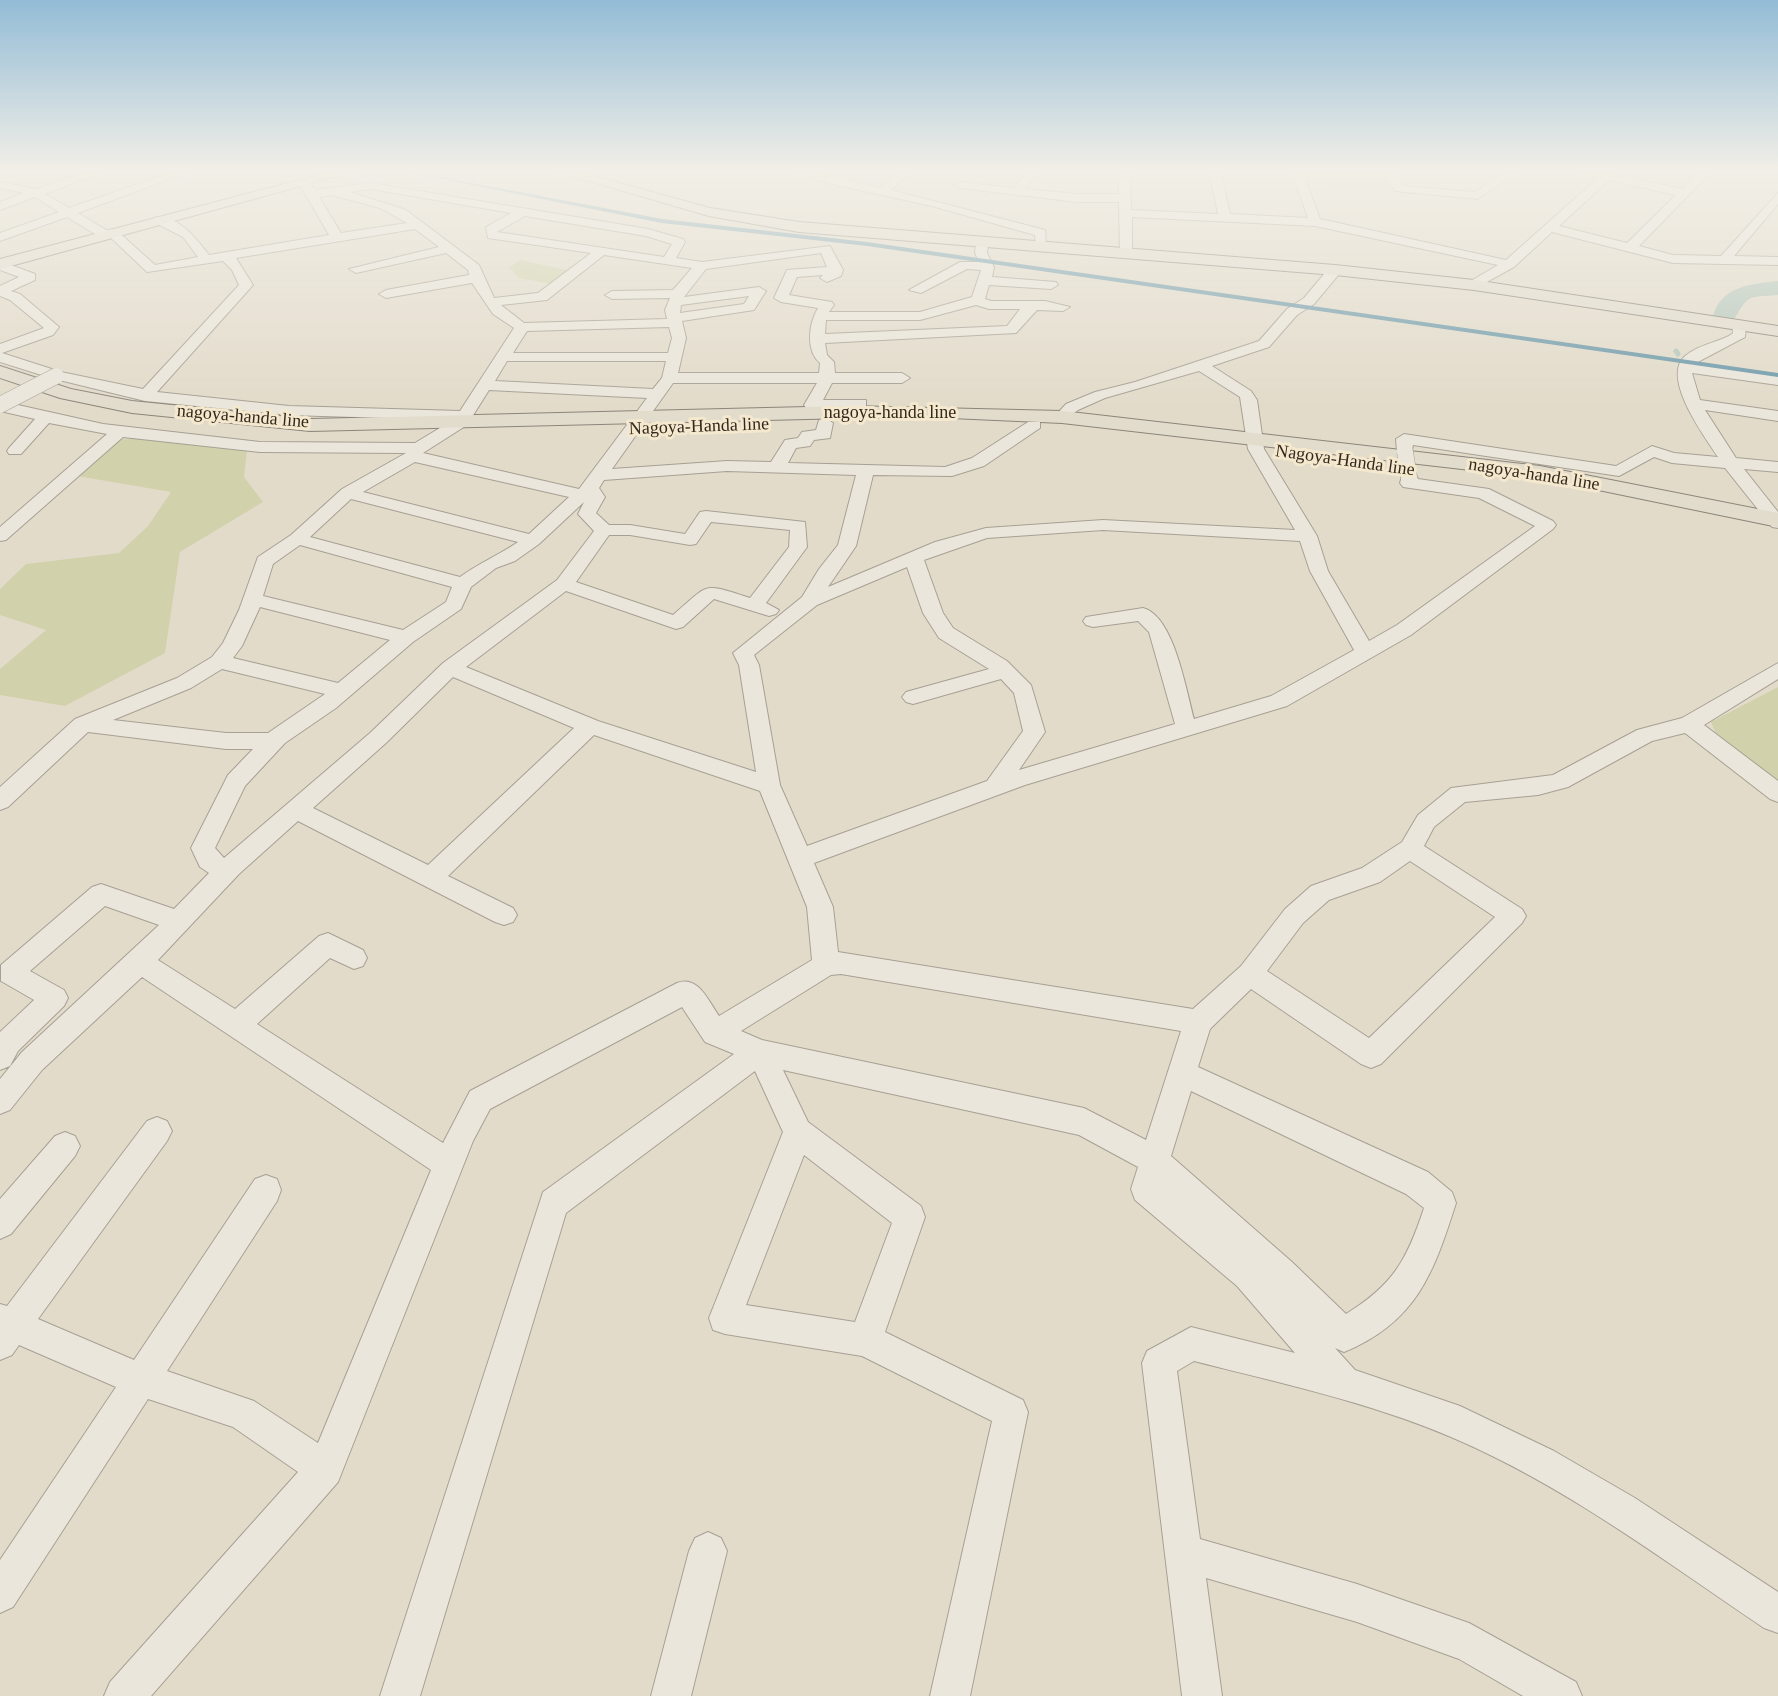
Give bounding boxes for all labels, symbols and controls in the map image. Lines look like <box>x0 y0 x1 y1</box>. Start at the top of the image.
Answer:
street label: nagoya-handa line <box>165 399 321 435</box>
street label: nagoya-handa line <box>812 402 968 424</box>
street label: Nagoya-Handa line <box>619 413 779 441</box>
street label: Nagoya-Handa line <box>1264 439 1426 483</box>
street label: nagoya-handa line <box>1456 452 1612 498</box>

